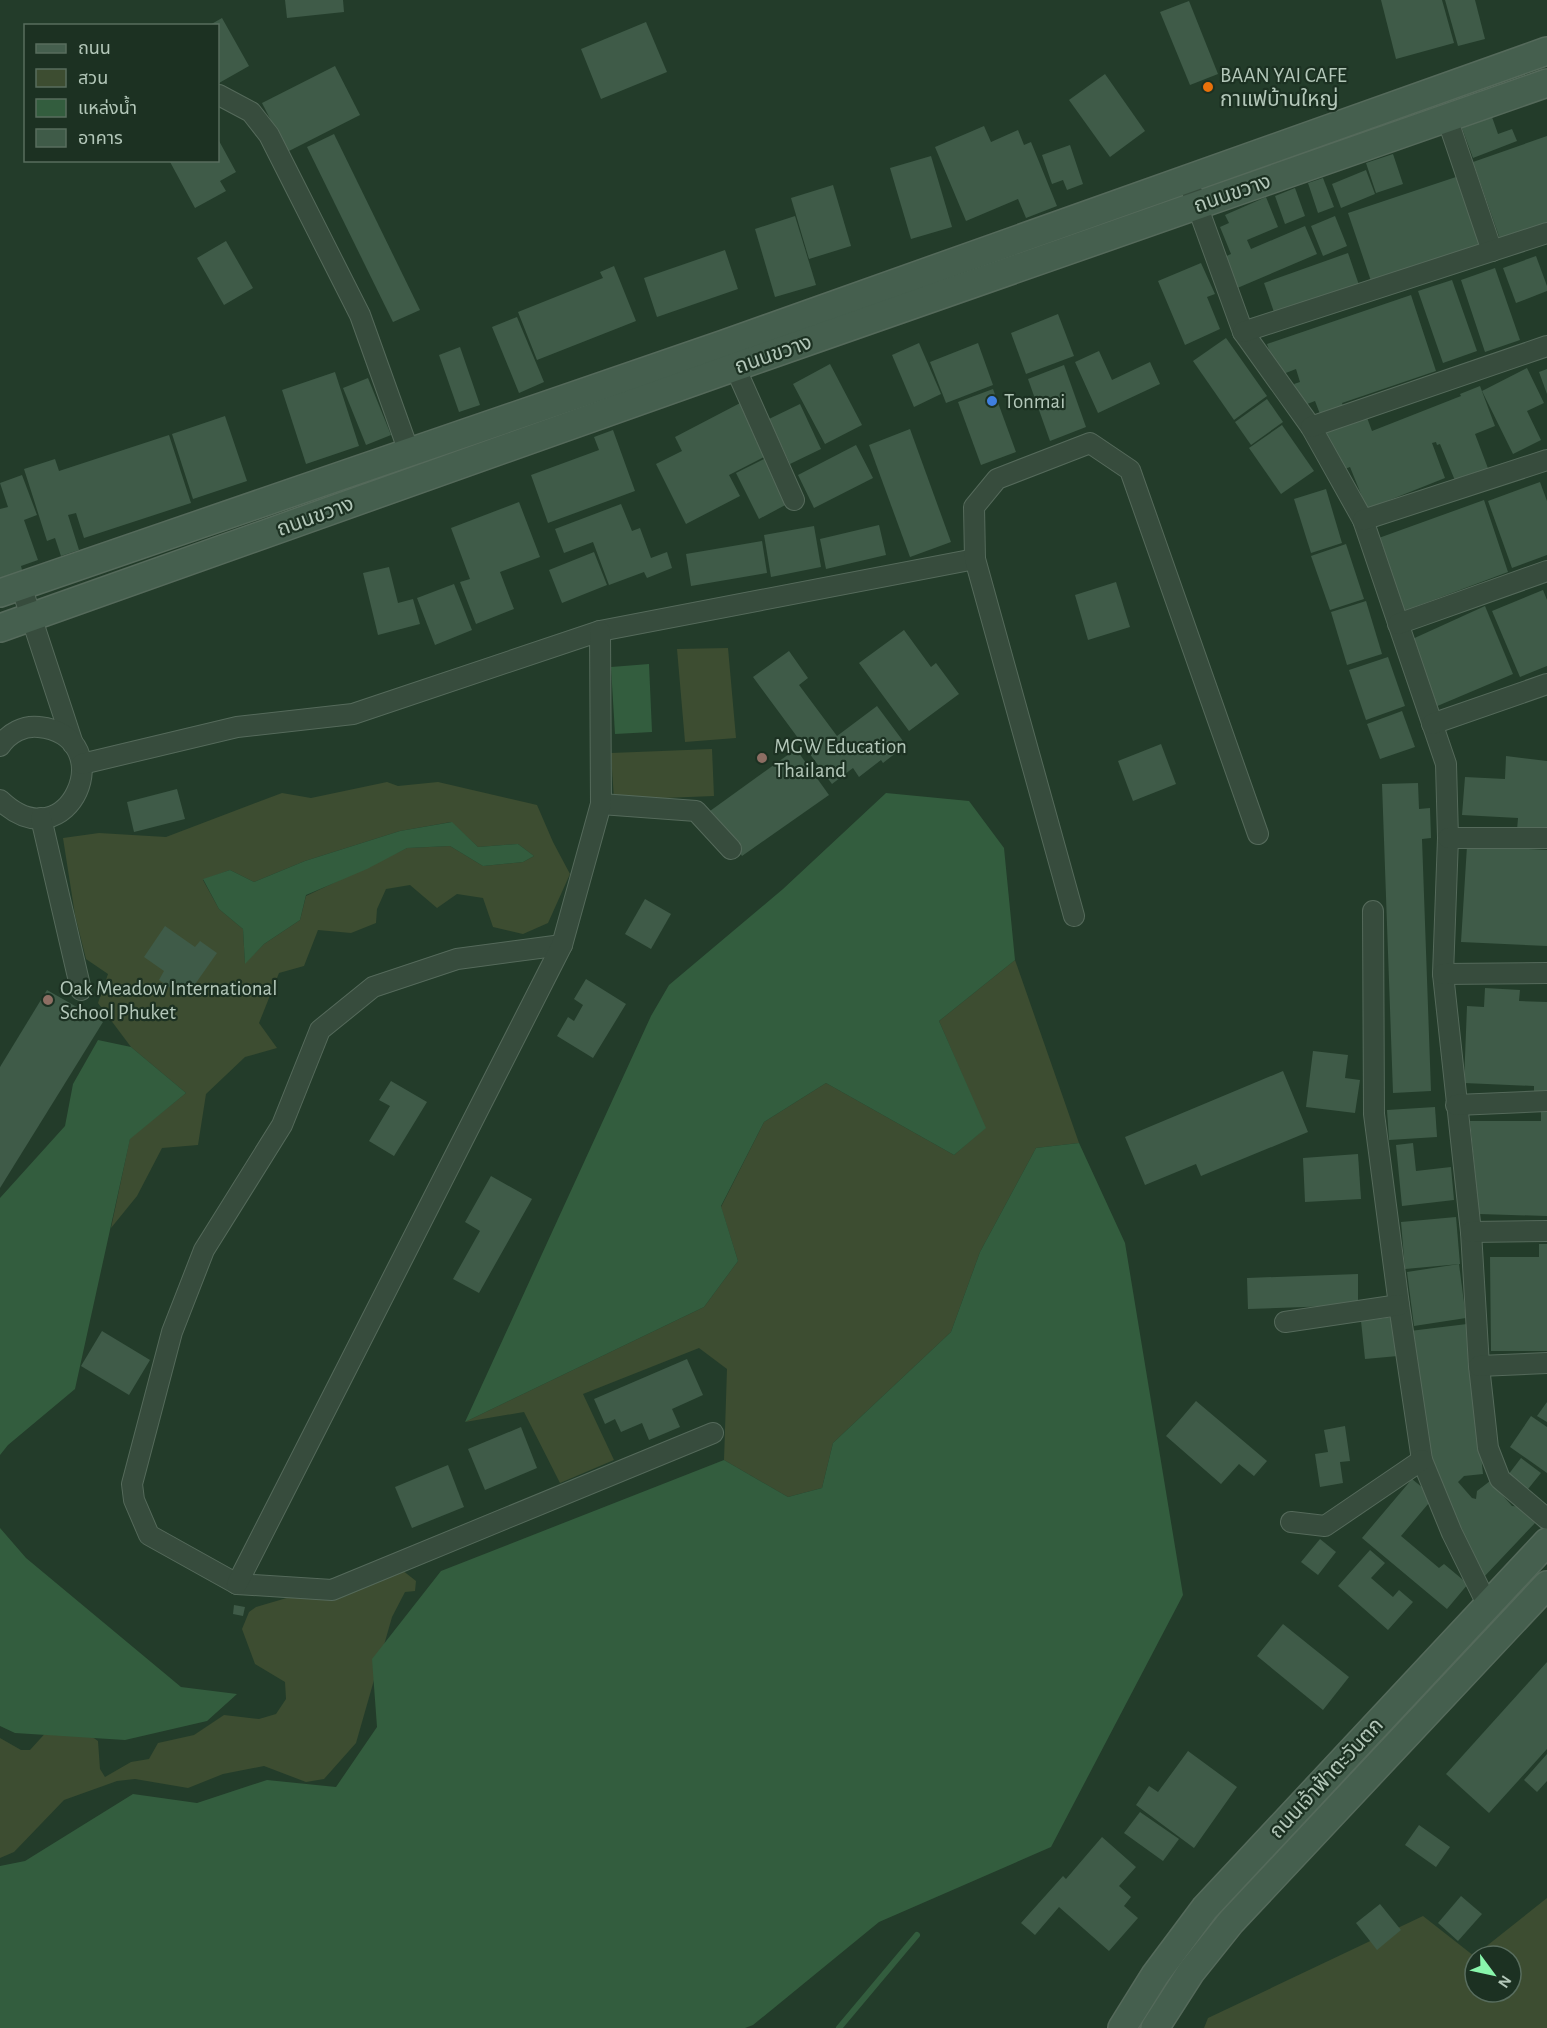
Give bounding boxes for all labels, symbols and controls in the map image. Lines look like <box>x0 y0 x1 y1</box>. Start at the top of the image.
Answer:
legend <box>24 24 219 162</box>
text: ถนน <box>78 40 111 58</box>
place label: BAAN YAI CAFE กาแฟบ้านใหญ่ <box>1220 65 1347 110</box>
text: สวน <box>78 70 108 88</box>
marker: BAAN YAI CAFE กาแฟบ้านใหญ่ <box>1201 80 1215 94</box>
text: แหล่งน้ำ <box>78 95 137 118</box>
text: อาคาร <box>78 130 123 148</box>
street label: ถนนขวาง <box>1191 171 1273 216</box>
street label: ถนนขวาง <box>732 332 814 377</box>
place label: Tonmai <box>1004 391 1065 412</box>
marker: Tonmai <box>985 394 999 408</box>
street label: ถนนขวาง <box>274 493 356 540</box>
place label: MGW Education Thailand <box>774 736 907 781</box>
marker: MGW Education Thailand <box>755 751 769 765</box>
place label: Oak Meadow International School Phuket <box>60 978 277 1023</box>
marker: Oak Meadow International School Phuket <box>41 993 55 1007</box>
street label: ถนนเจ้าฟ้าตะวันตก <box>1264 1713 1387 1843</box>
north arrow <box>1463 1944 1523 2004</box>
text: N <box>1495 1973 1514 1991</box>

